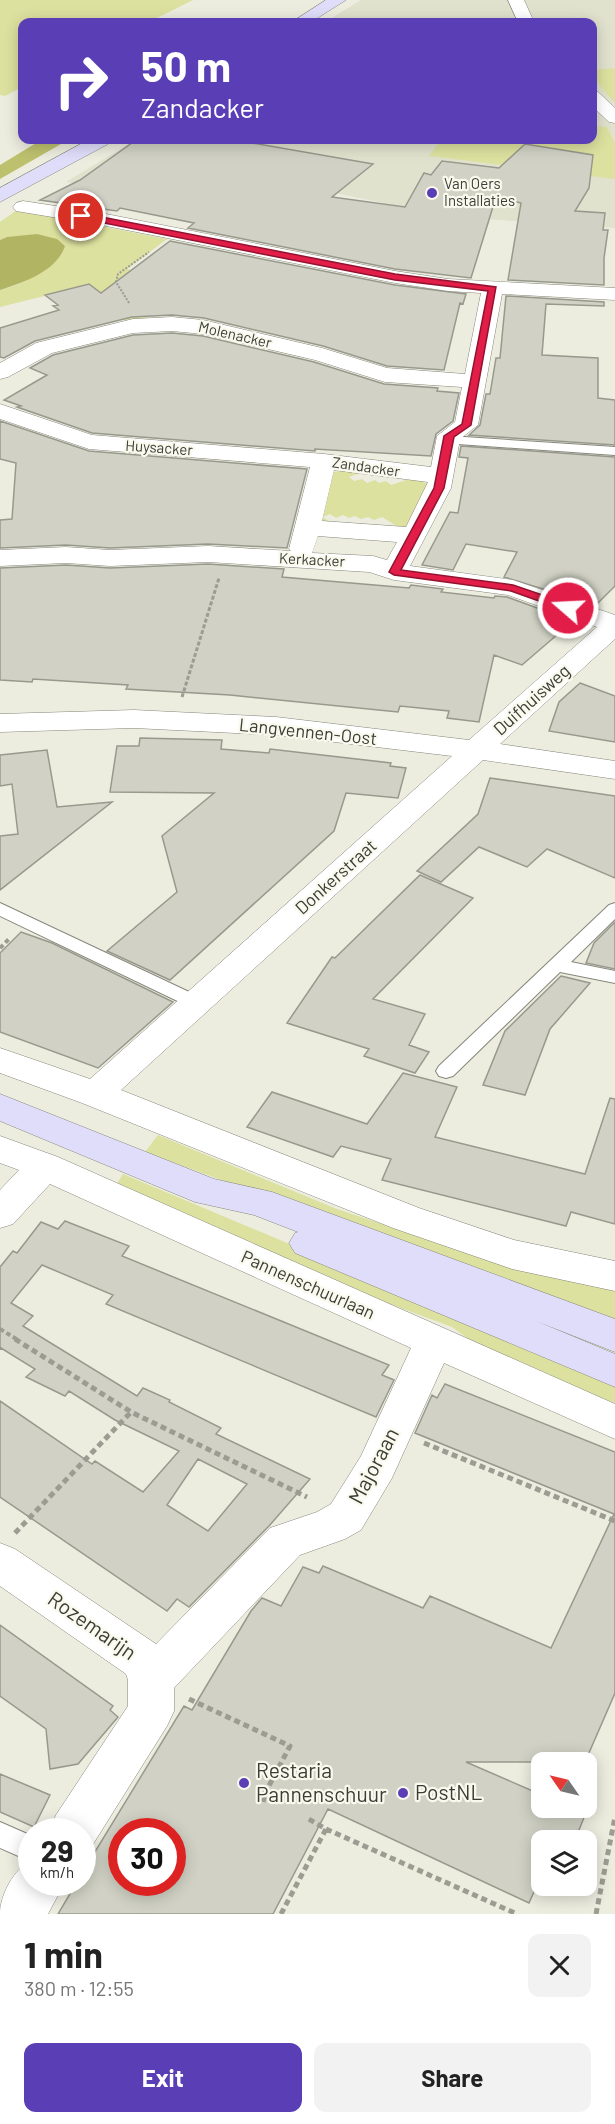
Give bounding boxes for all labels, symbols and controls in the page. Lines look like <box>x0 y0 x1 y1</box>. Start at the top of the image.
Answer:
text: 50 m <box>141 40 231 90</box>
icon: right <box>42 42 120 120</box>
text: Zandacker <box>141 91 264 123</box>
place label: Van Oers Installaties <box>444 174 515 209</box>
marker: Van Oers Installaties <box>425 186 439 200</box>
pin <box>55 190 106 241</box>
icon: arrive <box>64 199 97 232</box>
street label: Molenacker <box>197 317 274 351</box>
street label: Huysacker <box>125 436 194 458</box>
street label: Zandacker <box>331 452 402 480</box>
street label: Kerkacker <box>279 548 346 570</box>
position arrow <box>536 576 600 640</box>
street label: Duifhuisweg <box>488 659 574 739</box>
street label: Langvennen-Oost <box>238 713 378 749</box>
street label: Donkerstraat <box>290 834 381 919</box>
street label: Pannenschuurlaan <box>238 1245 379 1323</box>
street label: Majoraan <box>342 1423 403 1508</box>
street label: Rozemarijn <box>44 1585 142 1664</box>
north arrow <box>531 1752 597 1818</box>
map controls <box>531 1752 597 1896</box>
place label: Restaria Pannenschuur <box>256 1757 387 1806</box>
marker: Restaria Pannenschuur <box>237 1776 251 1790</box>
place label: PostNL <box>415 1779 482 1804</box>
marker: PostNL <box>396 1786 410 1800</box>
speed limit sign: 30 <box>108 1818 186 1896</box>
button: layers <box>531 1830 597 1896</box>
text: 29 <box>41 1832 73 1868</box>
text: km/h <box>40 1863 74 1881</box>
text: 1 min <box>24 1932 103 1975</box>
button: close <box>528 1934 591 1997</box>
text: 380 m · 12:55 <box>24 1976 134 2000</box>
button: Exit <box>24 2043 302 2112</box>
button: Share <box>314 2043 591 2112</box>

